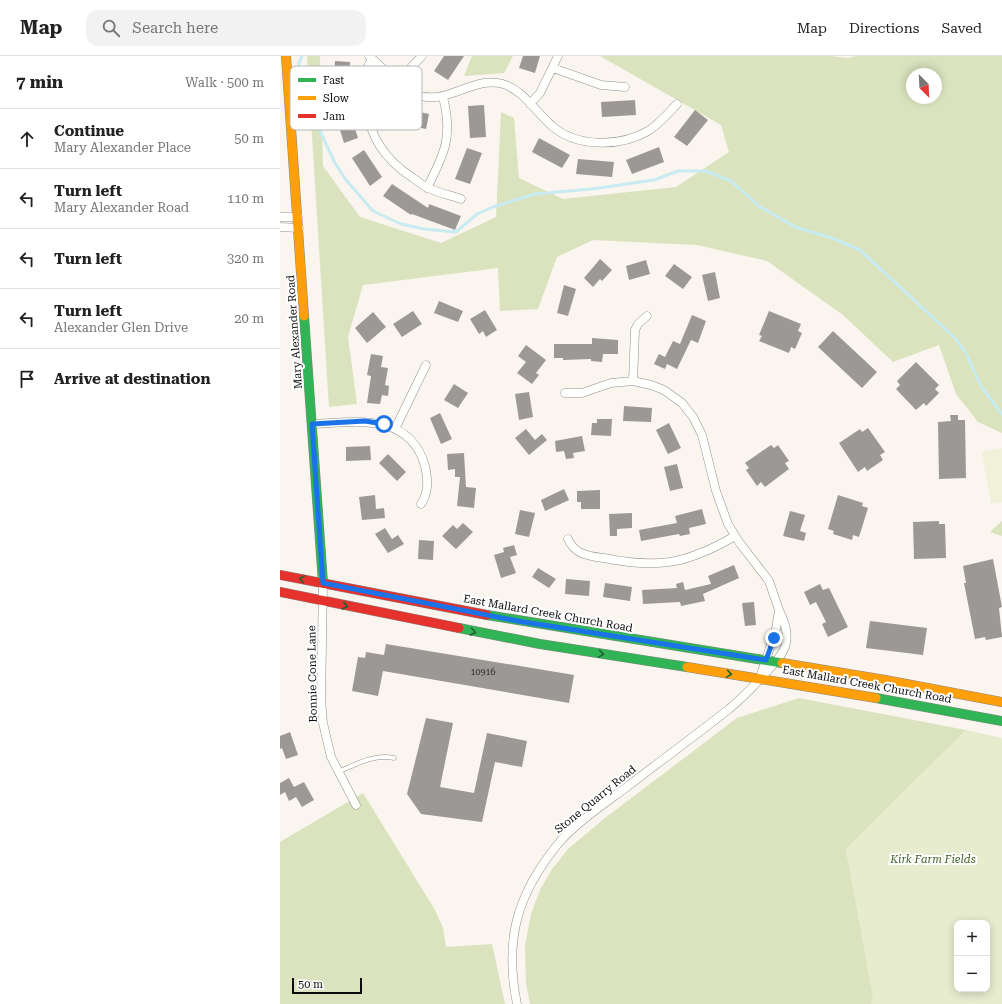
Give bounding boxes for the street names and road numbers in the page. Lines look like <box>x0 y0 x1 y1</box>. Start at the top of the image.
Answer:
street label: Mary Alexander Road <box>284 274 305 389</box>
street label: East Mallard Creek Church Road <box>462 592 634 635</box>
street label: Bonnie Cone Lane <box>305 625 320 723</box>
street label: East Mallard Creek Church Road <box>781 663 953 706</box>
street label: Stone Quarry Road <box>552 763 638 836</box>

